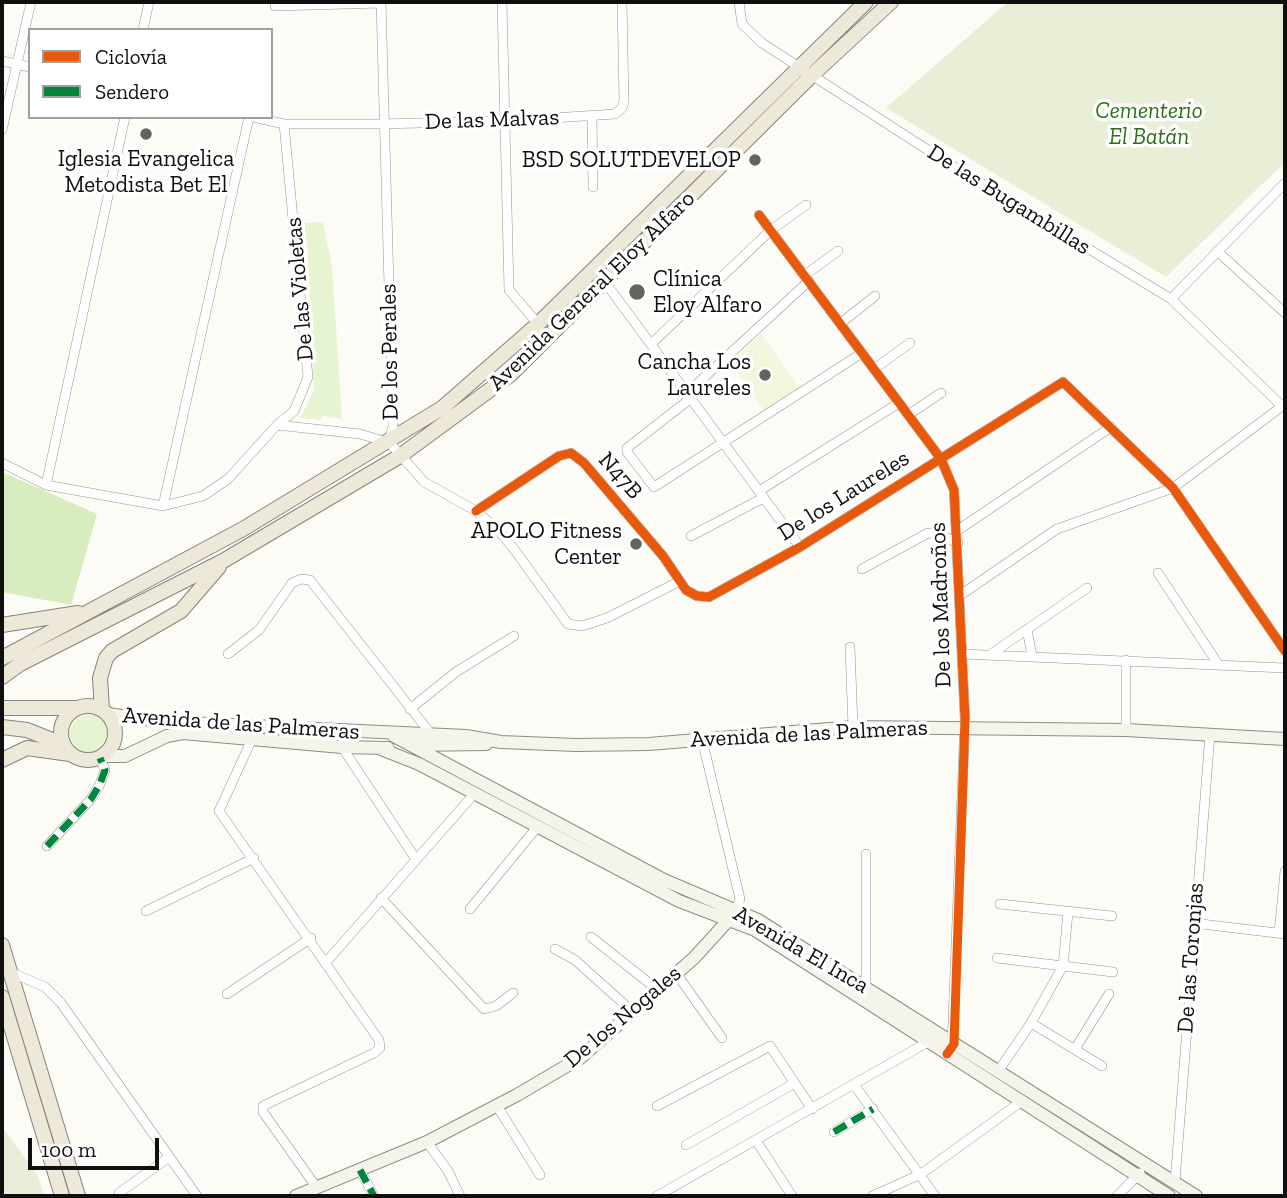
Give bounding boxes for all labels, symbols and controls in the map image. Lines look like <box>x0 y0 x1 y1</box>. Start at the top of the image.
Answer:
legend <box>28 28 273 119</box>
text: Ciclovía <box>95 44 167 69</box>
text: Sendero <box>95 79 169 104</box>
park label: Cementerio El Batán <box>1095 97 1203 151</box>
street label: De las Malvas <box>424 104 560 136</box>
marker: Iglesia Evangelica Metodista Bet El <box>138 126 154 142</box>
street label: De las Bugambillas <box>922 139 1096 261</box>
place label: Iglesia Evangelica Metodista Bet El <box>58 145 234 199</box>
place label: BSD SOLUTDEVELOP <box>522 146 741 174</box>
marker: BSD SOLUTDEVELOP <box>747 152 763 168</box>
street label: Avenida General Eloy Alfaro <box>483 185 701 397</box>
street label: De las Violetas <box>280 216 320 362</box>
place label: Clínica Eloy Alfaro <box>653 265 762 319</box>
marker: Clínica Eloy Alfaro <box>627 282 647 302</box>
street label: De los Perales <box>375 283 405 421</box>
place label: Cancha Los Laureles <box>638 348 751 402</box>
marker: Cancha Los Laureles <box>757 367 773 383</box>
street label: De los Laureles <box>773 445 915 547</box>
street label: N47B <box>592 447 648 505</box>
place label: APOLO Fitness Center <box>471 517 622 571</box>
street label: De los Madroños <box>924 522 958 688</box>
marker: APOLO Fitness Center <box>628 536 644 552</box>
street label: Avenida de las Palmeras <box>122 702 360 746</box>
street label: Avenida de las Palmeras <box>690 714 928 754</box>
street label: De las Toronjas <box>1172 882 1210 1034</box>
street label: Avenida El Inca <box>728 900 874 1000</box>
street label: De los Nogales <box>559 960 687 1074</box>
scale bar <box>32 1124 163 1168</box>
text: 100 m <box>41 1137 96 1162</box>

